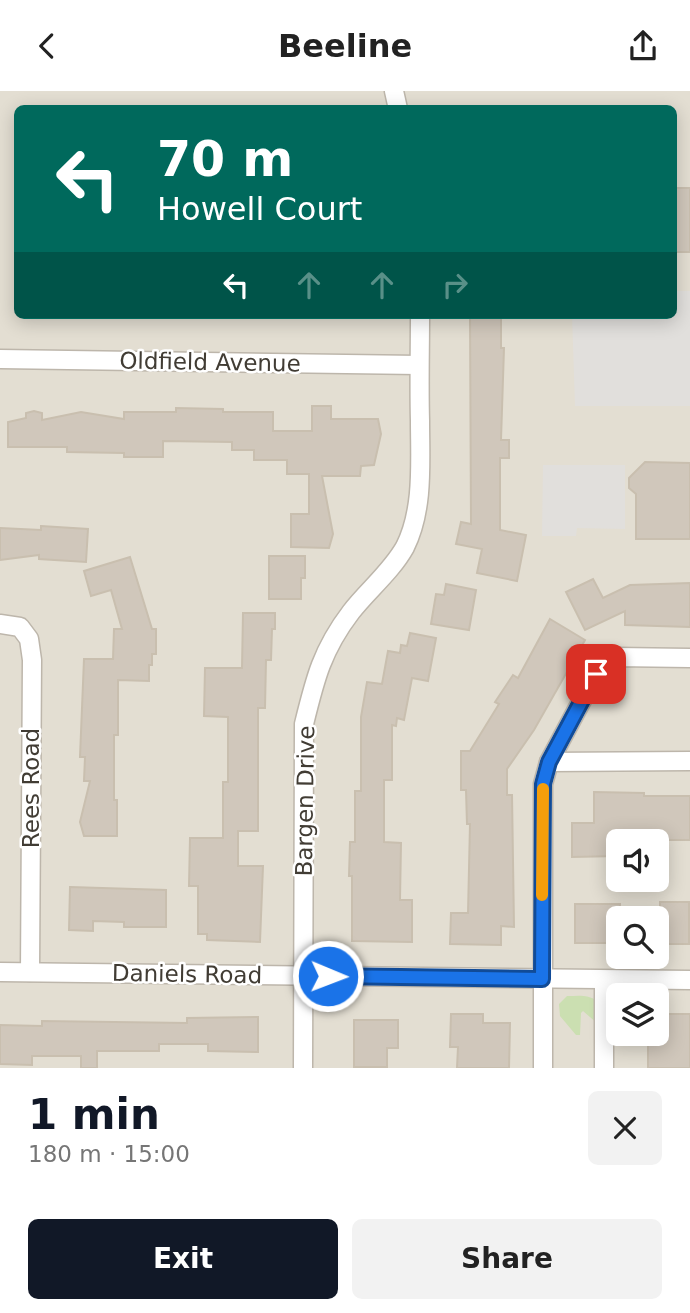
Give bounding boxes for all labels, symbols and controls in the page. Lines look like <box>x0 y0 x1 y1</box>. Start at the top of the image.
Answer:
icon: back <box>28 27 66 65</box>
text: Beeline <box>278 27 412 65</box>
icon: share <box>624 27 662 65</box>
text: 70 m <box>157 131 293 188</box>
icon: left <box>42 133 133 224</box>
text: Howell Court <box>157 190 362 228</box>
icon: left <box>217 266 255 304</box>
icon: ahead <box>290 266 328 304</box>
icon: ahead <box>363 266 401 304</box>
icon: right <box>436 266 474 304</box>
street label: Oldfield Avenue <box>119 347 301 377</box>
pin <box>566 644 626 704</box>
icon: arrive <box>577 655 615 693</box>
street label: Bargen Drive <box>291 725 319 877</box>
street label: Rees Road <box>18 728 44 848</box>
map controls <box>606 829 669 1046</box>
button: sound <box>606 829 669 892</box>
button: search <box>606 906 669 969</box>
position arrow <box>291 939 365 1013</box>
street label: Daniels Road <box>112 960 262 988</box>
button: layers <box>606 983 669 1046</box>
text: 1 min <box>28 1090 160 1139</box>
button: close <box>588 1091 662 1165</box>
text: 180 m · 15:00 <box>28 1141 190 1167</box>
button: Exit <box>28 1219 338 1299</box>
button: Share <box>352 1219 662 1299</box>

